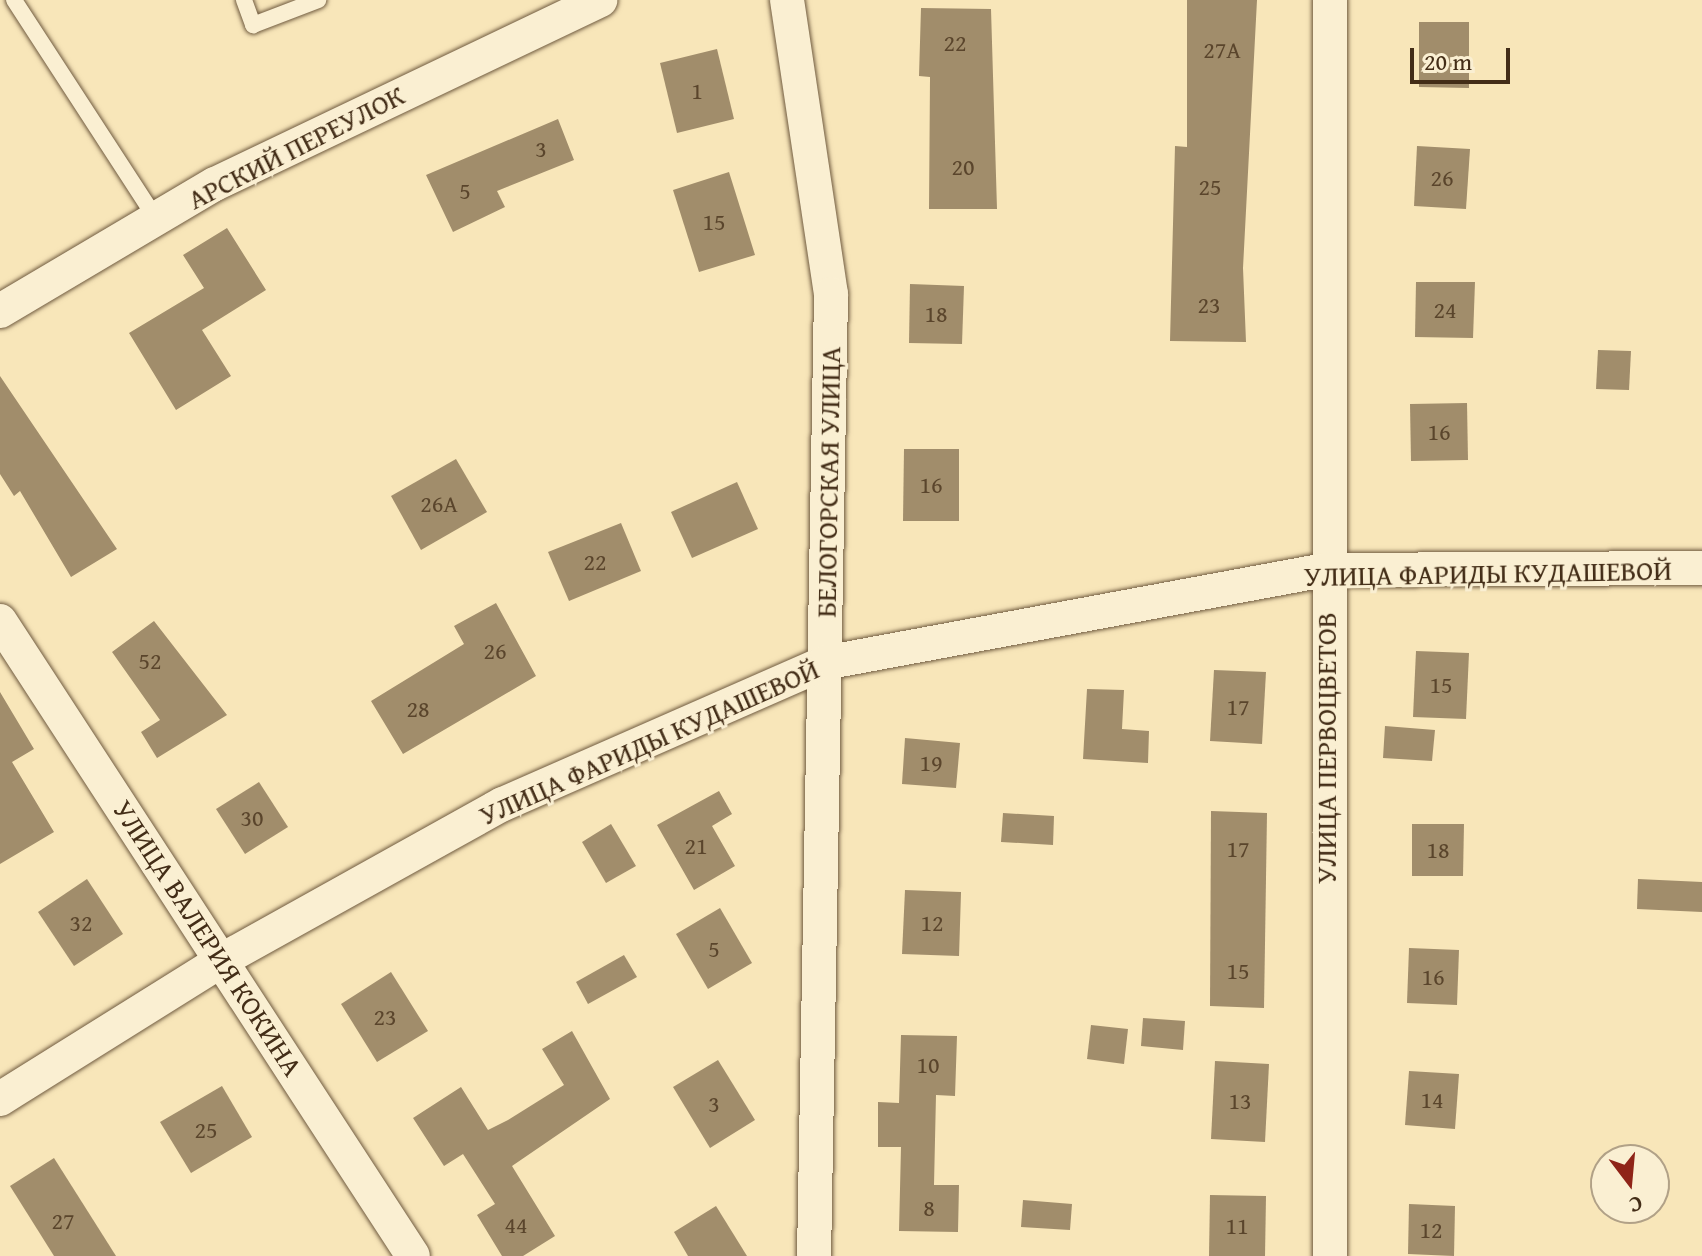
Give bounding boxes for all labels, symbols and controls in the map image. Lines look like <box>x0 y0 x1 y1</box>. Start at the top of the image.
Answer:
house number: 22 <box>943 29 967 57</box>
scale bar <box>1414 32 1514 82</box>
house number: 27А <box>1203 36 1241 64</box>
text: 20 m <box>1424 44 1472 79</box>
house number: 1 <box>691 77 703 105</box>
street label: АРСКИЙ ПЕРЕУЛОК <box>182 78 410 216</box>
house number: 3 <box>535 135 547 163</box>
house number: 20 <box>951 153 975 181</box>
house number: 26 <box>1430 164 1454 192</box>
house number: 25 <box>1198 173 1222 201</box>
house number: 5 <box>459 177 471 205</box>
house number: 15 <box>702 208 726 236</box>
house number: 23 <box>1197 291 1221 319</box>
house number: 24 <box>1433 296 1457 324</box>
house number: 18 <box>924 300 948 328</box>
street label: БЕЛОГОРСКАЯ УЛИЦА <box>809 346 847 618</box>
house number: 16 <box>1427 418 1451 446</box>
house number: 16 <box>919 471 943 499</box>
house number: 26А <box>420 490 458 518</box>
house number: 22 <box>583 548 607 576</box>
street label: УЛИЦА ФАРИДЫ КУДАШЕВОЙ <box>1304 553 1672 593</box>
street label: УЛИЦА ПЕРВОЦВЕТОВ <box>1309 612 1343 884</box>
house number: 26 <box>483 637 507 665</box>
house number: 52 <box>138 647 162 675</box>
street label: УЛИЦА ФАРИДЫ КУДАШЕВОЙ <box>474 652 824 832</box>
house number: 15 <box>1429 671 1453 699</box>
house number: 17 <box>1226 693 1250 721</box>
house number: 28 <box>406 695 430 723</box>
house number: 19 <box>919 749 943 777</box>
street label: УЛИЦА ВАЛЕРИЯ КОКИНА <box>106 794 310 1082</box>
house number: 30 <box>240 804 264 832</box>
house number: 21 <box>684 832 708 860</box>
house number: 17 <box>1226 835 1250 863</box>
house number: 18 <box>1426 836 1450 864</box>
house number: 32 <box>69 909 93 937</box>
house number: 12 <box>920 909 944 937</box>
house number: 5 <box>708 935 720 963</box>
house number: 15 <box>1226 957 1250 985</box>
house number: 16 <box>1421 963 1445 991</box>
house number: 23 <box>373 1003 397 1031</box>
house number: 10 <box>916 1051 940 1079</box>
house number: 14 <box>1420 1086 1444 1114</box>
house number: 13 <box>1228 1087 1252 1115</box>
house number: 3 <box>708 1090 720 1118</box>
house number: 25 <box>194 1116 218 1144</box>
north arrow <box>1590 1144 1670 1224</box>
text: С <box>1626 1188 1646 1222</box>
house number: 8 <box>923 1194 935 1222</box>
house number: 27 <box>51 1207 75 1235</box>
house number: 44 <box>504 1211 528 1239</box>
house number: 11 <box>1225 1212 1249 1240</box>
house number: 12 <box>1419 1216 1443 1244</box>

